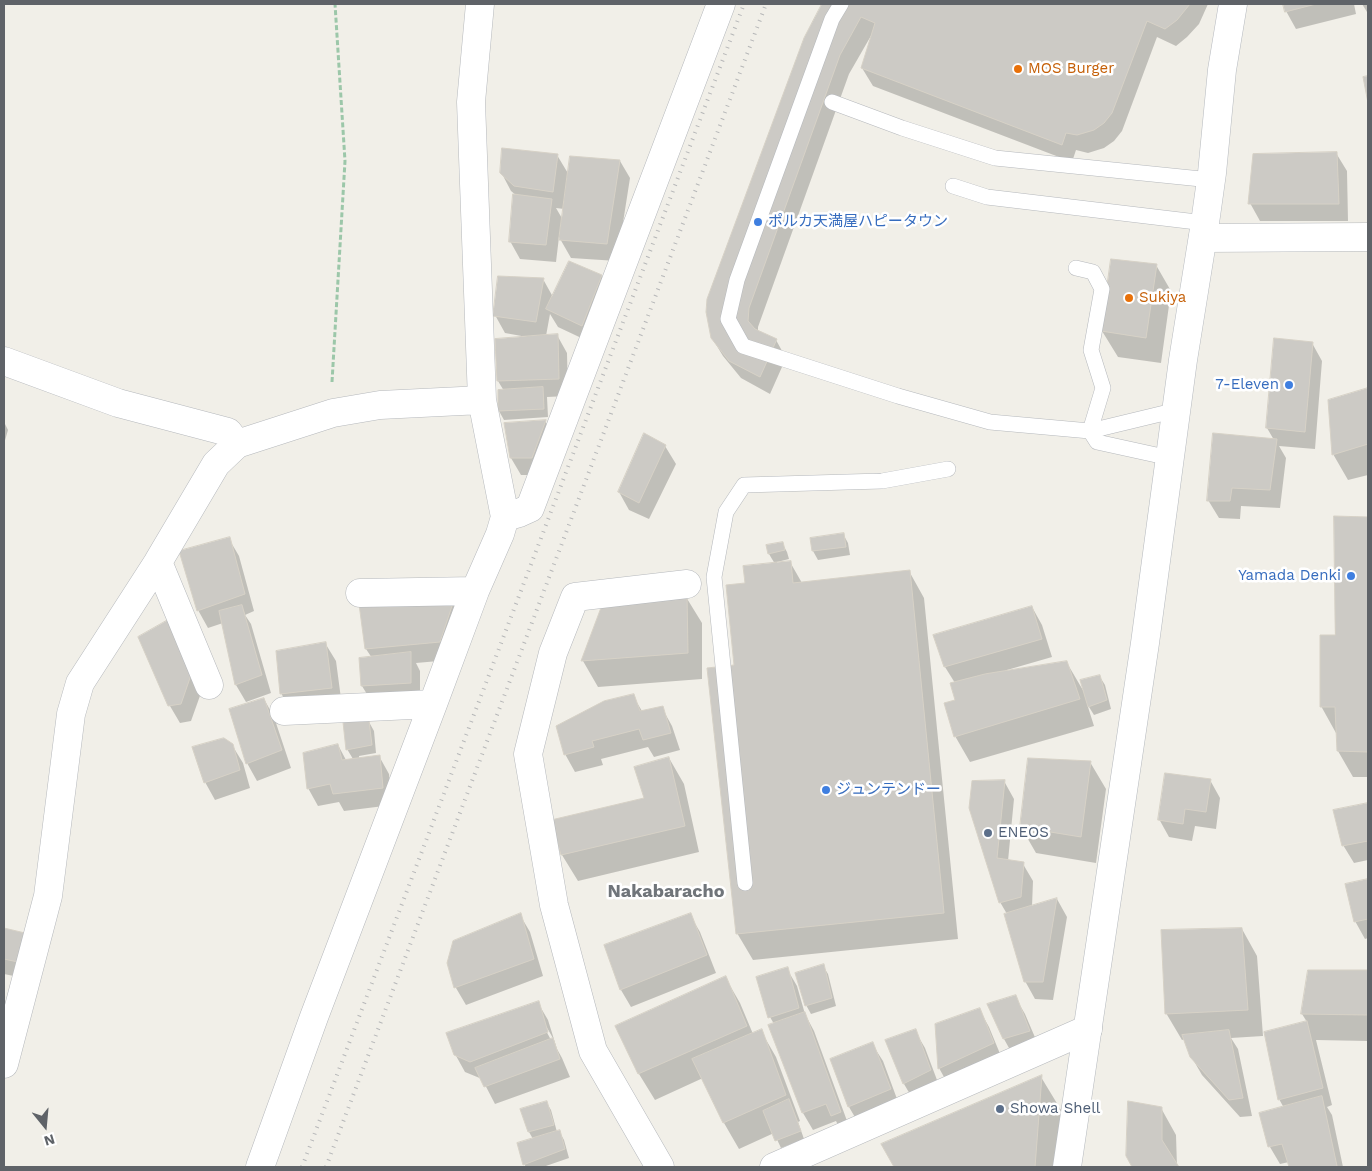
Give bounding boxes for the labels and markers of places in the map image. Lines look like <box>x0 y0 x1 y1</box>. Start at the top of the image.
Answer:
place label: MOS Burger <box>1028 60 1114 78</box>
marker: MOS Burger <box>1012 63 1024 75</box>
place label: ポルカ天満屋ハピータウン <box>768 213 948 231</box>
marker: ポルカ天満屋ハピータウン <box>752 216 764 228</box>
place label: Sukiya <box>1139 289 1186 307</box>
marker: Sukiya <box>1123 292 1135 304</box>
place label: 7-Eleven <box>1215 376 1279 394</box>
marker: 7-Eleven <box>1283 379 1295 391</box>
place label: Yamada Denki <box>1238 567 1341 585</box>
marker: Yamada Denki <box>1345 570 1357 582</box>
place label: ジュンテンドー <box>836 781 941 799</box>
marker: ジュンテンドー <box>820 784 832 796</box>
place label: ENEOS <box>998 824 1049 842</box>
marker: ENEOS <box>982 827 994 839</box>
place label: Showa Shell <box>1010 1100 1100 1118</box>
marker: Showa Shell <box>994 1103 1006 1115</box>

